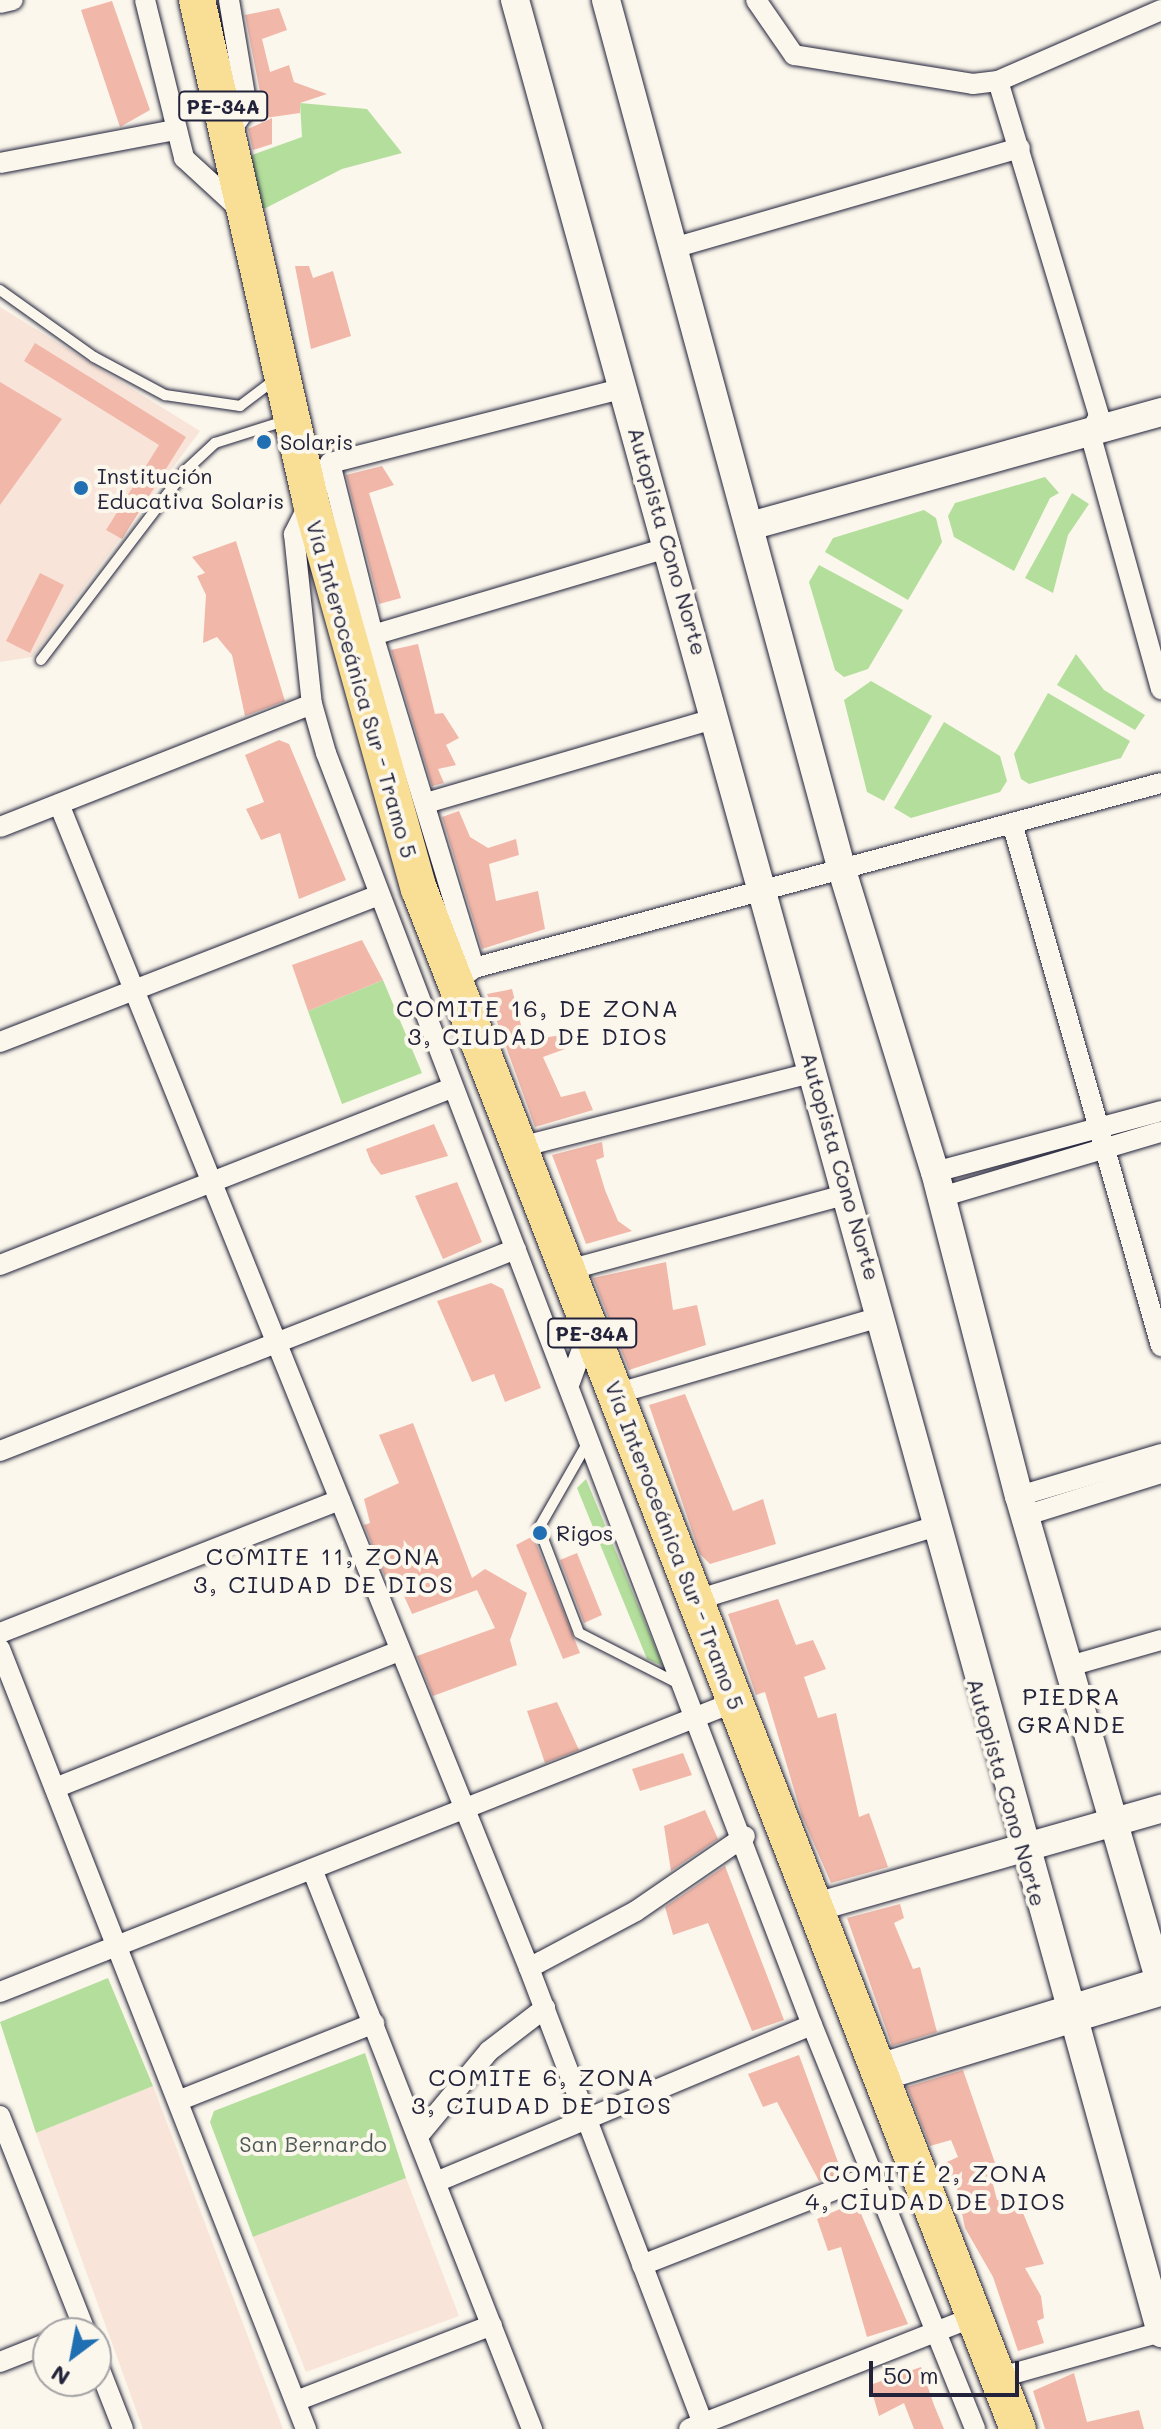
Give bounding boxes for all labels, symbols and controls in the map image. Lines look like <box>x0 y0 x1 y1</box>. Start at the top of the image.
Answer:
road number: PE-34A <box>177 90 269 122</box>
street label: Autopista Cono Norte <box>623 424 713 658</box>
place label: Solaris <box>280 429 353 455</box>
marker: Solaris <box>255 433 273 451</box>
place label: Institución Educativa Solaris <box>97 462 284 514</box>
marker: Institución Educativa Solaris <box>72 479 90 497</box>
street label: Vía Interoceánica Sur - Tramo 5 <box>301 517 423 861</box>
district label: COMITE 16, DE ZONA 3, CIUDAD DE DIOS <box>396 994 680 1050</box>
street label: Autopista Cono Norte <box>796 1049 886 1283</box>
road number: PE-34A <box>546 1317 638 1349</box>
street label: Vía Interoceánica Sur - Tramo 5 <box>600 1377 750 1713</box>
place label: Rigos <box>556 1520 613 1546</box>
marker: Rigos <box>531 1524 549 1542</box>
district label: COMITE 11, ZONA 3, CIUDAD DE DIOS <box>193 1542 455 1598</box>
street label: Autopista Cono Norte <box>962 1675 1052 1909</box>
district label: PIEDRA GRANDE <box>1017 1682 1127 1738</box>
district label: COMITE 6, ZONA 3, CIUDAD DE DIOS <box>411 2063 673 2119</box>
park label: San Bernardo <box>239 2131 387 2157</box>
district label: COMITÉ 2, ZONA 4, CIUDAD DE DIOS <box>805 2159 1067 2215</box>
north arrow <box>32 2317 112 2397</box>
scale bar <box>873 2345 1023 2395</box>
text: N <box>45 2359 75 2393</box>
text: 50 m <box>883 2359 939 2390</box>

